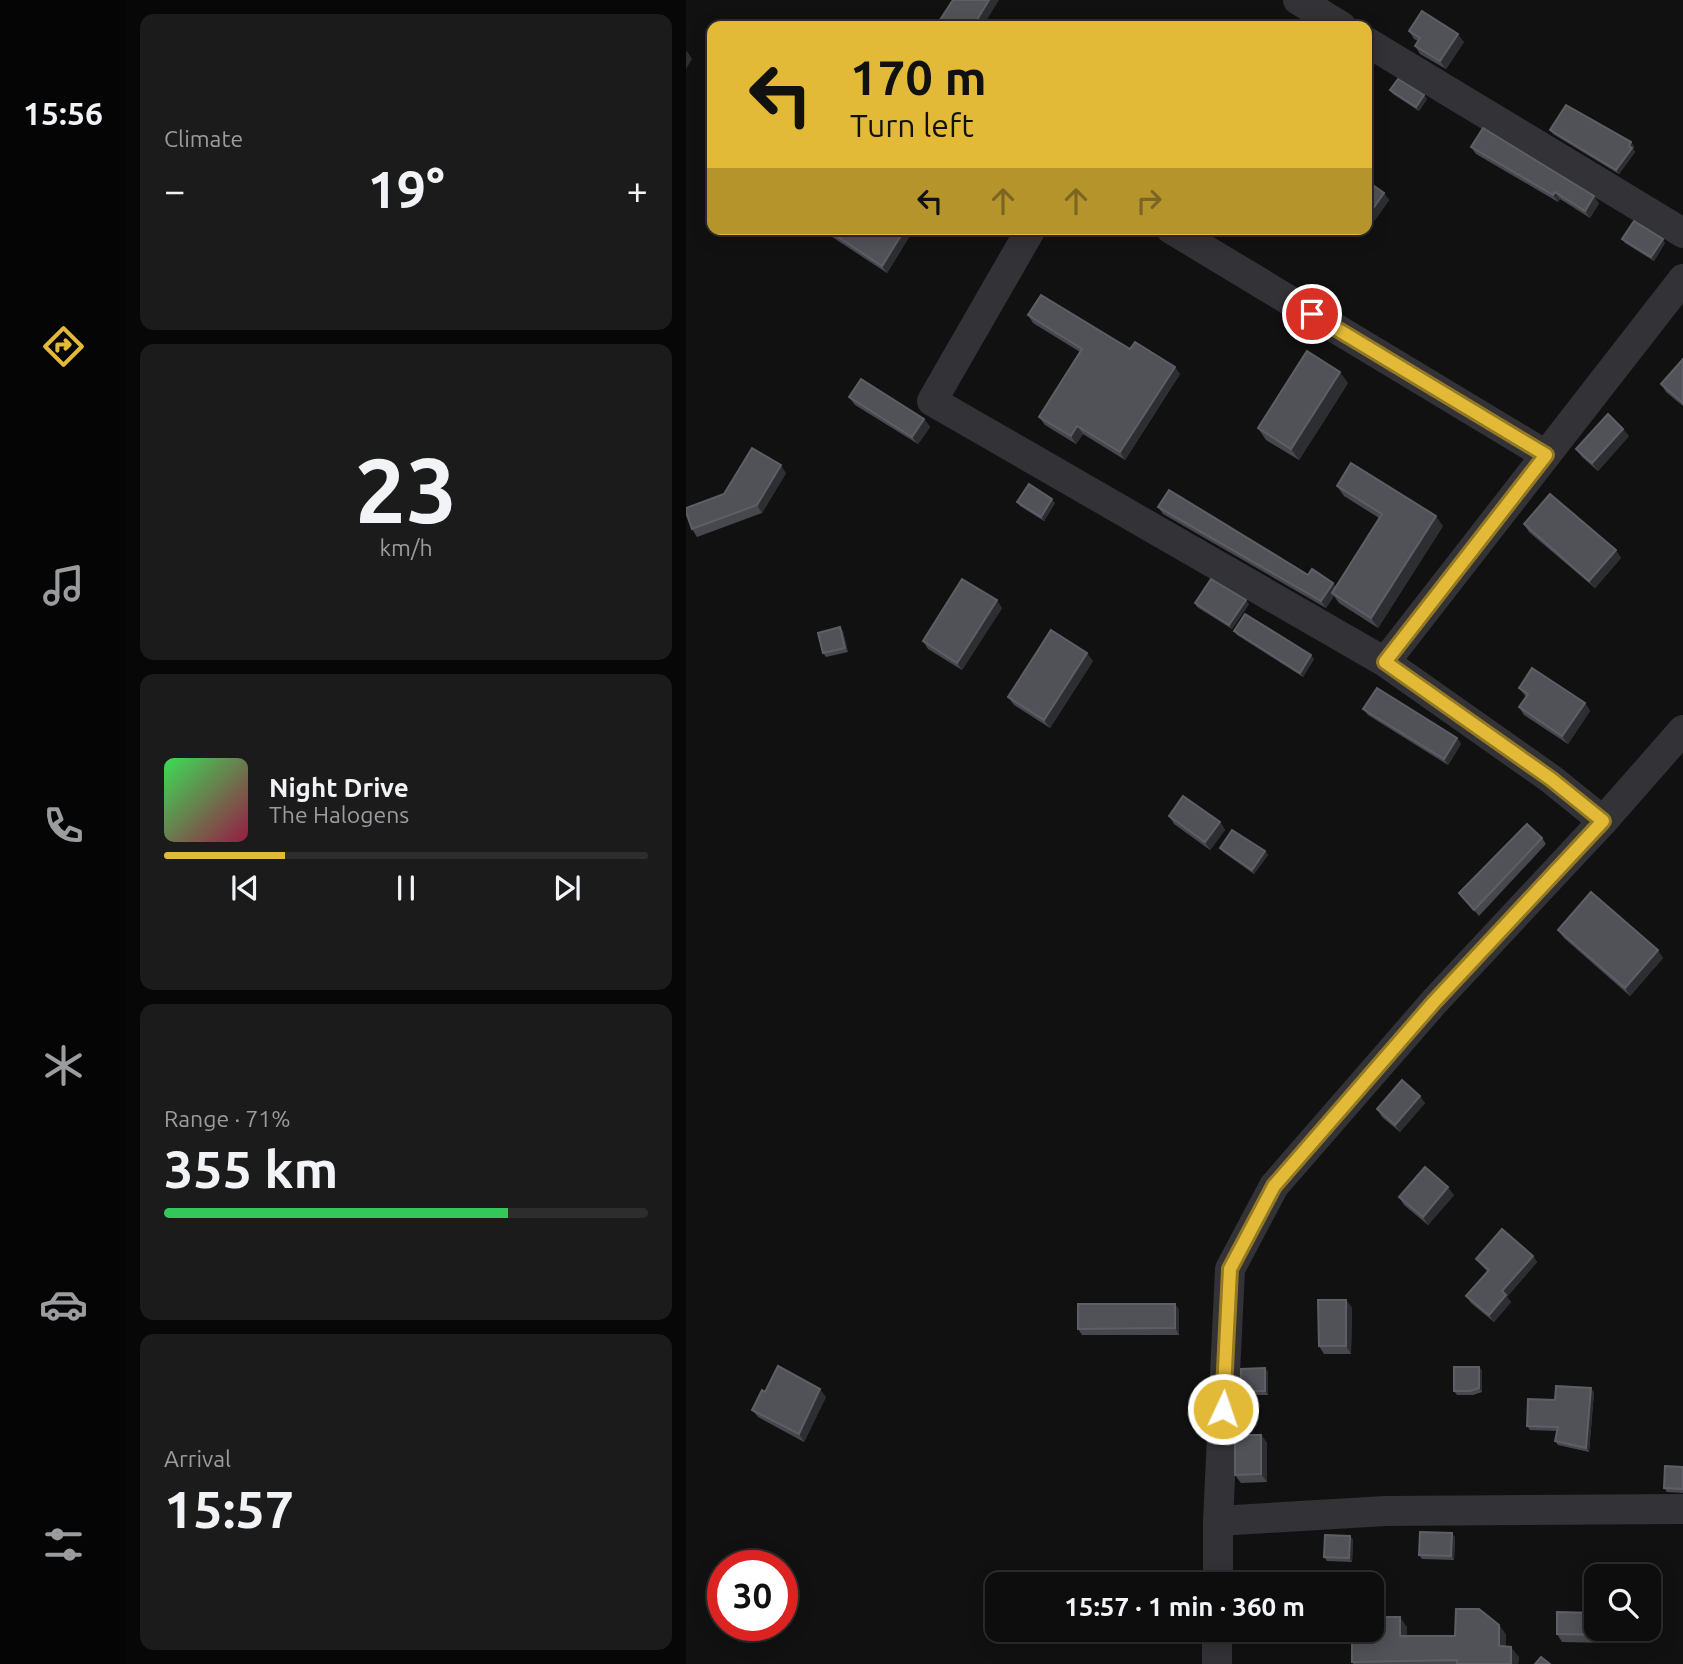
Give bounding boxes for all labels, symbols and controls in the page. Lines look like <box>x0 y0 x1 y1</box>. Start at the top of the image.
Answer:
icon: left <box>735 49 826 140</box>
text: 170 m <box>850 49 987 104</box>
text: 15:56 <box>23 95 103 131</box>
text: Turn left <box>850 107 974 143</box>
text: Climate <box>164 126 243 151</box>
text: 19° <box>367 160 445 218</box>
text: − <box>164 169 185 211</box>
text: + <box>627 169 648 211</box>
icon: left <box>911 182 949 220</box>
icon: ahead <box>984 182 1022 220</box>
icon: ahead <box>1057 182 1095 220</box>
icon: right <box>1130 182 1168 220</box>
pin <box>1282 284 1342 344</box>
icon: arrive <box>1293 295 1331 333</box>
icon: directions <box>39 322 88 371</box>
text: 23 <box>355 438 457 540</box>
text: km/h <box>379 535 433 560</box>
icon: music <box>39 561 88 610</box>
text: Night Drive <box>269 773 409 802</box>
icon: phone <box>39 801 88 850</box>
text: The Halogens <box>269 802 409 827</box>
icon: previous <box>226 869 264 907</box>
icon: pause <box>387 869 425 907</box>
icon: next <box>548 869 586 907</box>
icon: climate <box>39 1041 88 1090</box>
text: Range · 71% <box>164 1106 291 1131</box>
text: 355 km <box>164 1140 338 1198</box>
icon: car <box>39 1280 88 1329</box>
position arrow <box>1186 1372 1260 1446</box>
text: Arrival <box>164 1446 231 1471</box>
text: 15:57 <box>164 1480 294 1538</box>
icon: filters <box>39 1520 88 1569</box>
speed limit sign: 30 <box>707 1550 798 1641</box>
map controls <box>1584 1564 1661 1641</box>
button: search <box>1584 1564 1661 1641</box>
text: 15:57 · 1 min · 360 m <box>1064 1592 1305 1621</box>

